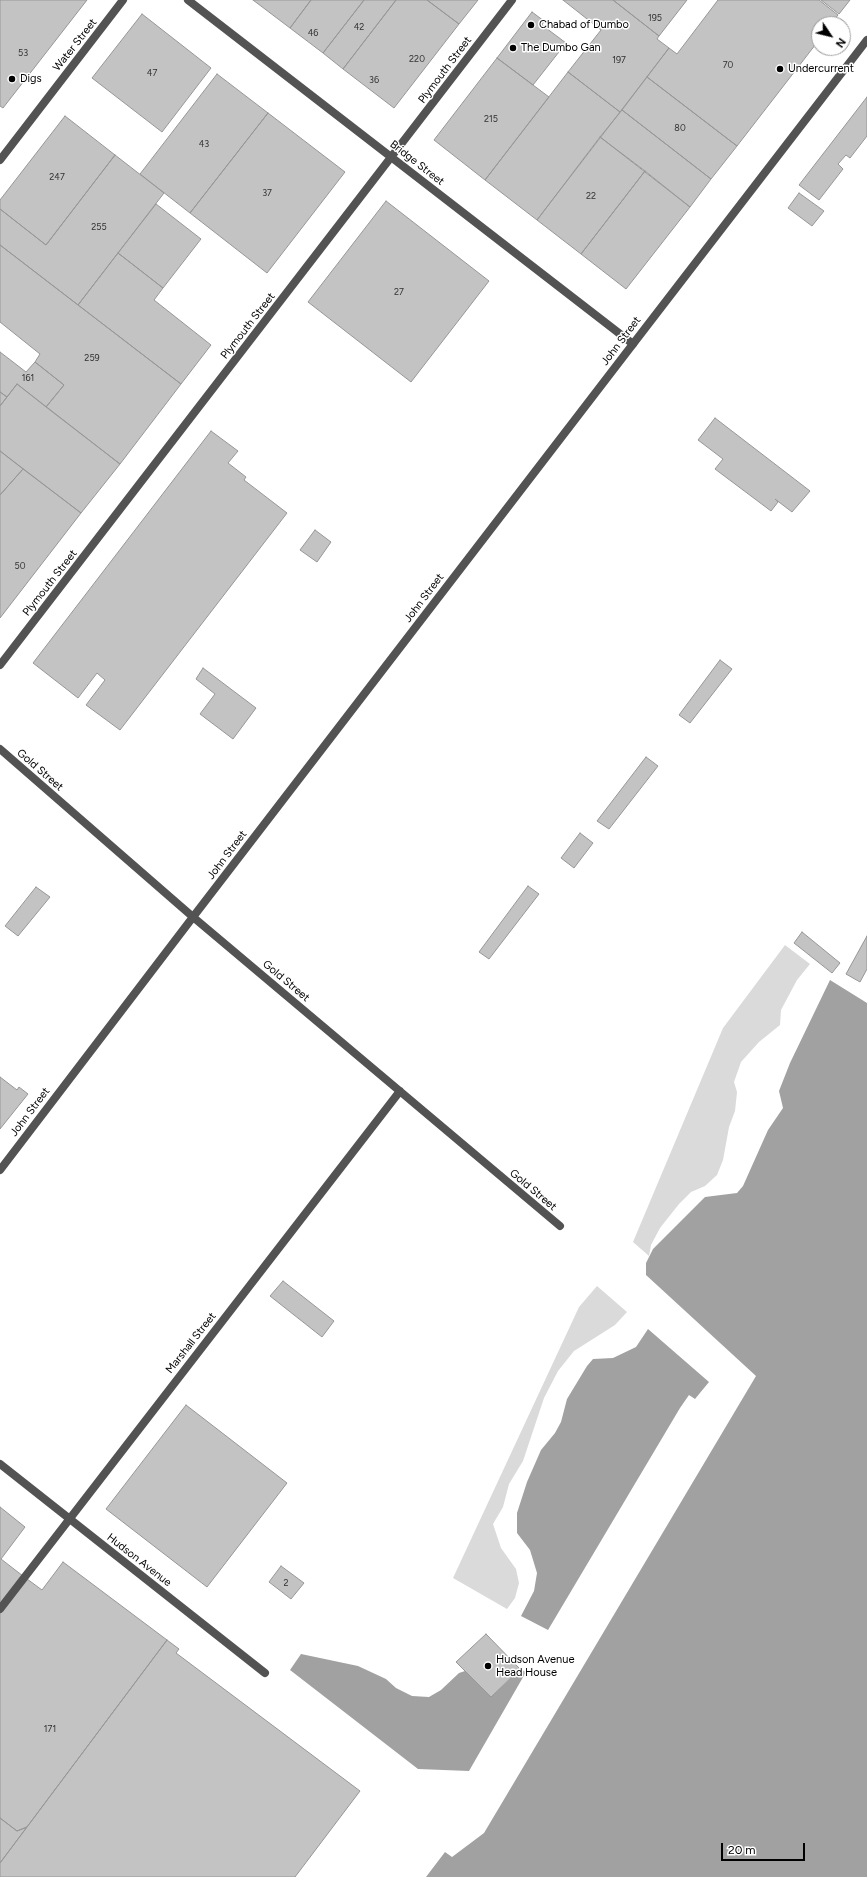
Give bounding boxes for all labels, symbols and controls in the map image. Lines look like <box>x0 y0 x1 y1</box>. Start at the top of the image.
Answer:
house number: 195 <box>648 13 662 23</box>
street label: Water Street <box>50 16 100 74</box>
north arrow <box>811 16 851 56</box>
place label: Chabad of Dumbo <box>539 18 629 32</box>
marker: Chabad of Dumbo <box>526 20 536 30</box>
house number: 42 <box>354 22 364 32</box>
house number: 46 <box>308 28 318 38</box>
street label: Plymouth Street <box>416 34 474 106</box>
text: N <box>833 35 848 50</box>
place label: The Dumbo Gan <box>521 41 601 55</box>
marker: The Dumbo Gan <box>508 43 518 53</box>
house number: 53 <box>18 48 28 58</box>
house number: 220 <box>409 54 425 64</box>
house number: 197 <box>612 55 626 65</box>
house number: 70 <box>723 60 733 70</box>
place label: Undercurrent <box>788 62 854 76</box>
marker: Undercurrent <box>775 64 785 74</box>
house number: 47 <box>147 68 157 78</box>
place label: Digs <box>20 72 42 86</box>
marker: Digs <box>7 74 17 84</box>
house number: 36 <box>369 75 379 85</box>
house number: 215 <box>484 114 498 124</box>
house number: 80 <box>674 123 686 133</box>
street label: Bridge Street <box>387 138 447 188</box>
house number: 43 <box>199 139 209 149</box>
house number: 247 <box>49 172 65 182</box>
house number: 37 <box>262 188 272 198</box>
house number: 22 <box>586 191 596 201</box>
house number: 255 <box>91 222 107 232</box>
house number: 27 <box>394 287 404 297</box>
street label: Plymouth Street <box>218 290 278 362</box>
street label: John Street <box>598 314 644 368</box>
house number: 259 <box>84 353 100 363</box>
house number: 161 <box>22 373 34 383</box>
street label: Plymouth Street <box>20 547 80 619</box>
house number: 50 <box>15 561 25 571</box>
street label: John Street <box>401 571 447 625</box>
street label: Gold Street <box>14 746 66 794</box>
street label: John Street <box>204 828 250 882</box>
street label: Gold Street <box>260 958 312 1004</box>
street label: John Street <box>7 1085 53 1139</box>
street label: Gold Street <box>507 1167 559 1213</box>
street label: Marshall Street <box>163 1310 219 1376</box>
street label: Hudson Avenue <box>104 1531 174 1589</box>
house number: 2 <box>283 1578 289 1588</box>
place label: Hudson Avenue Head House <box>496 1653 574 1679</box>
marker: Hudson Avenue Head House <box>483 1661 493 1671</box>
house number: 171 <box>44 1724 56 1734</box>
scale bar <box>723 1835 807 1861</box>
text: 20 m <box>728 1843 756 1857</box>

